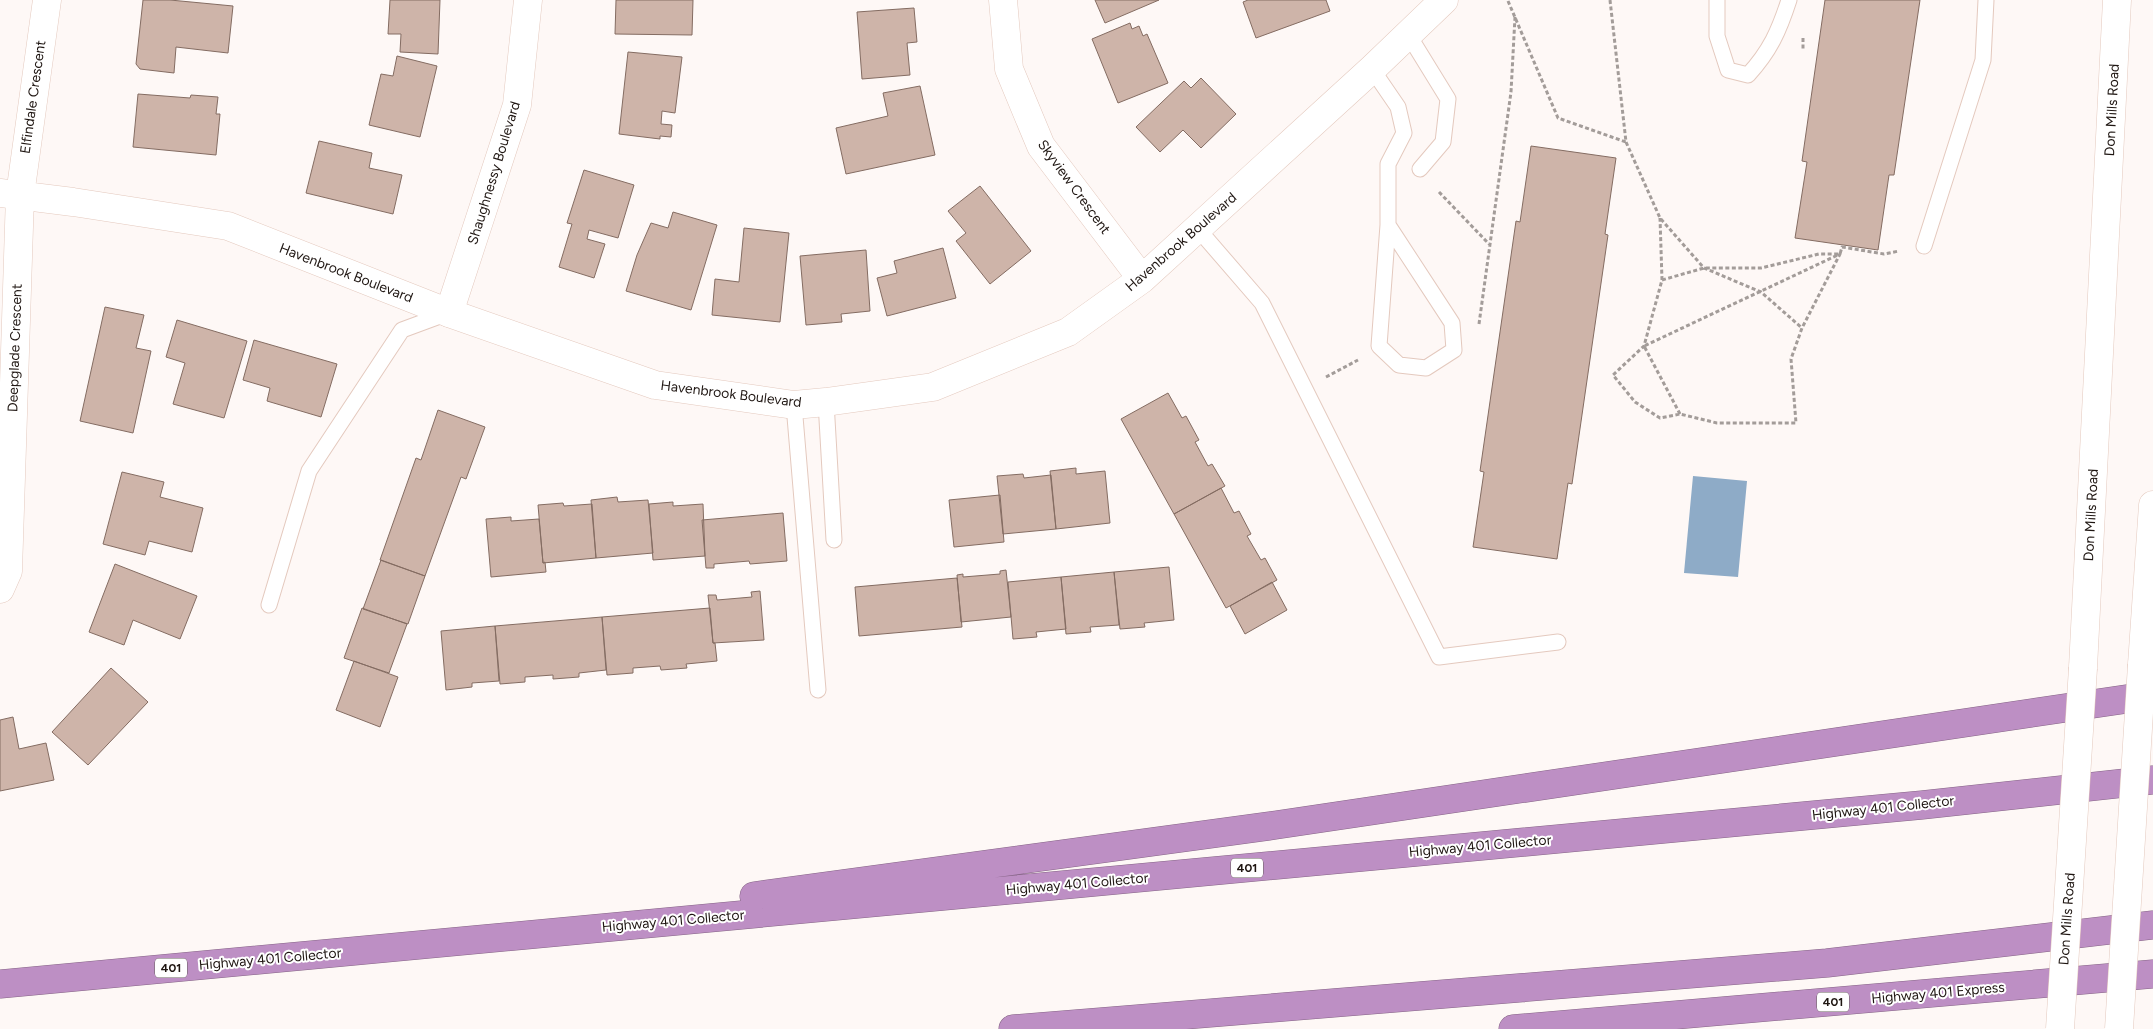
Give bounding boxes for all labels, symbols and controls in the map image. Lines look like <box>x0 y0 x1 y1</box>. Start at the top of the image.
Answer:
street label: Elfindale Crescent <box>17 39 49 155</box>
street label: Don Mills Road <box>2101 63 2123 157</box>
street label: Shaughnessy Boulevard <box>464 99 524 247</box>
street label: Skyview Crescent <box>1034 136 1114 238</box>
street label: Havenbrook Boulevard <box>1122 189 1240 295</box>
street label: Havenbrook Boulevard <box>277 240 415 306</box>
street label: Deepglade Crescent <box>4 284 26 412</box>
street label: Havenbrook Boulevard <box>660 377 802 411</box>
street label: Don Mills Road <box>2080 468 2102 562</box>
street label: Highway 401 Collector <box>1811 792 1955 824</box>
street label: Highway 401 Collector <box>1408 831 1552 861</box>
road number: 401 <box>1231 858 1263 878</box>
street label: Highway 401 Collector <box>1005 869 1149 899</box>
street label: Don Mills Road <box>2055 872 2079 966</box>
street label: Highway 401 Collector <box>601 906 745 936</box>
street label: Highway 401 Collector <box>198 944 342 974</box>
road number: 401 <box>155 958 187 978</box>
street label: Highway 401 Express <box>1871 979 2005 1007</box>
road number: 401 <box>1817 992 1849 1012</box>

